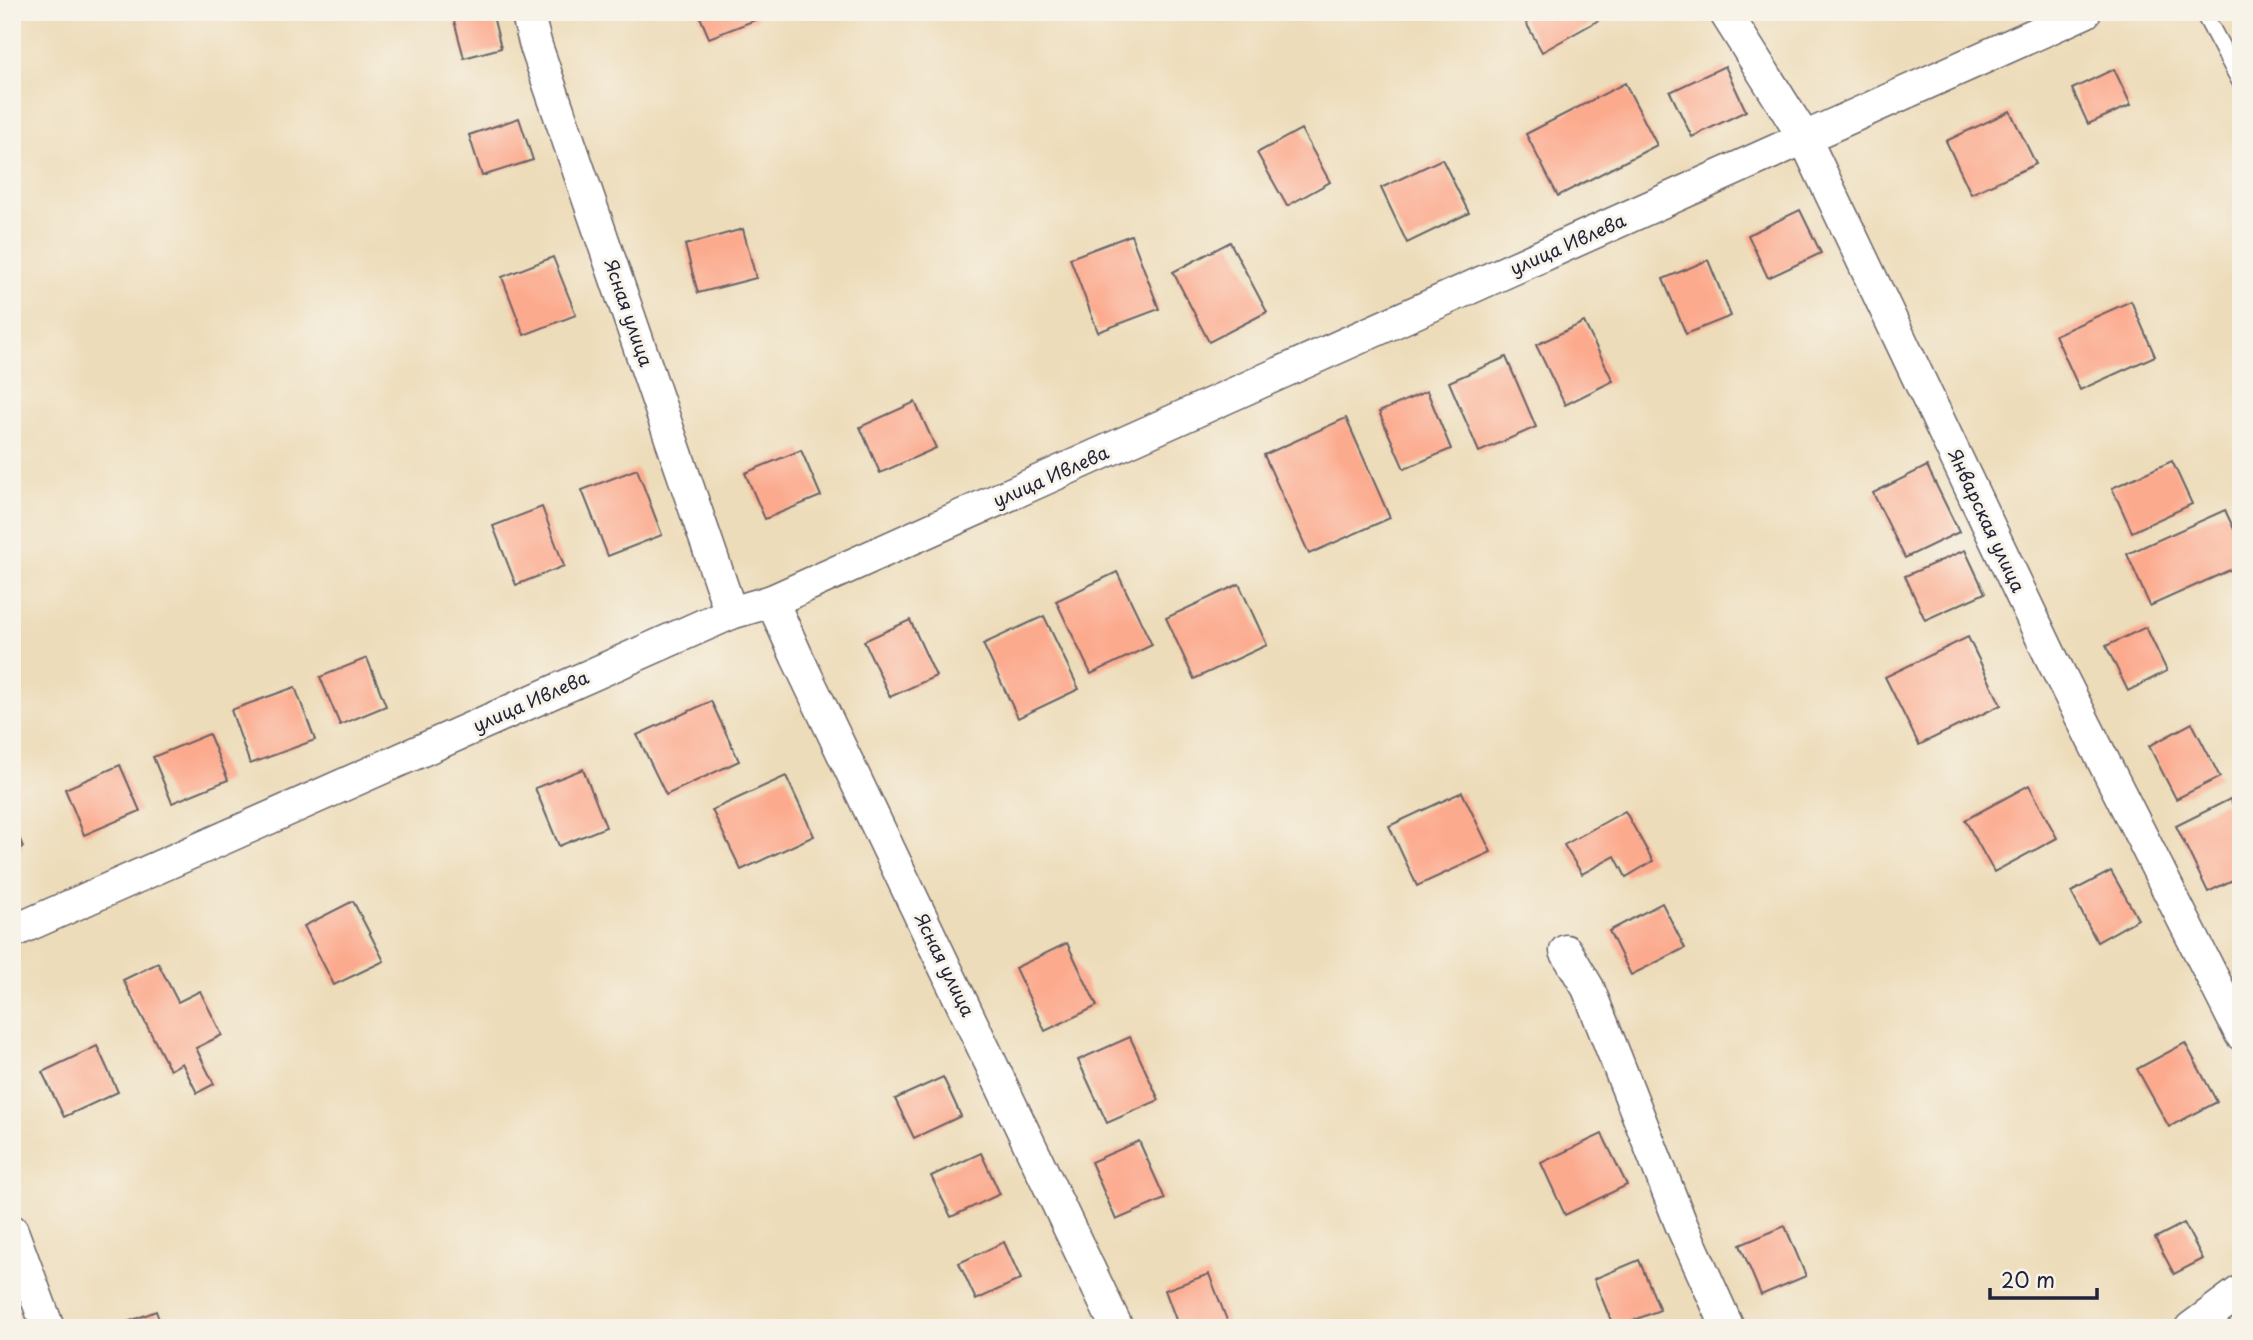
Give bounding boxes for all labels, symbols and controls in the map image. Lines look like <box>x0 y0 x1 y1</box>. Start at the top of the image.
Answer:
street label: улица Ивлева <box>1505 206 1630 281</box>
street label: Ясная улица <box>598 255 661 371</box>
street label: улица Ивлева <box>988 438 1113 513</box>
street label: Январская улица <box>1942 444 2033 597</box>
street label: улица Ивлева <box>468 663 593 738</box>
street label: Ясная улица <box>909 908 982 1021</box>
scale bar <box>1990 1256 2097 1300</box>
text: 20 m <box>2001 1263 2055 1295</box>

